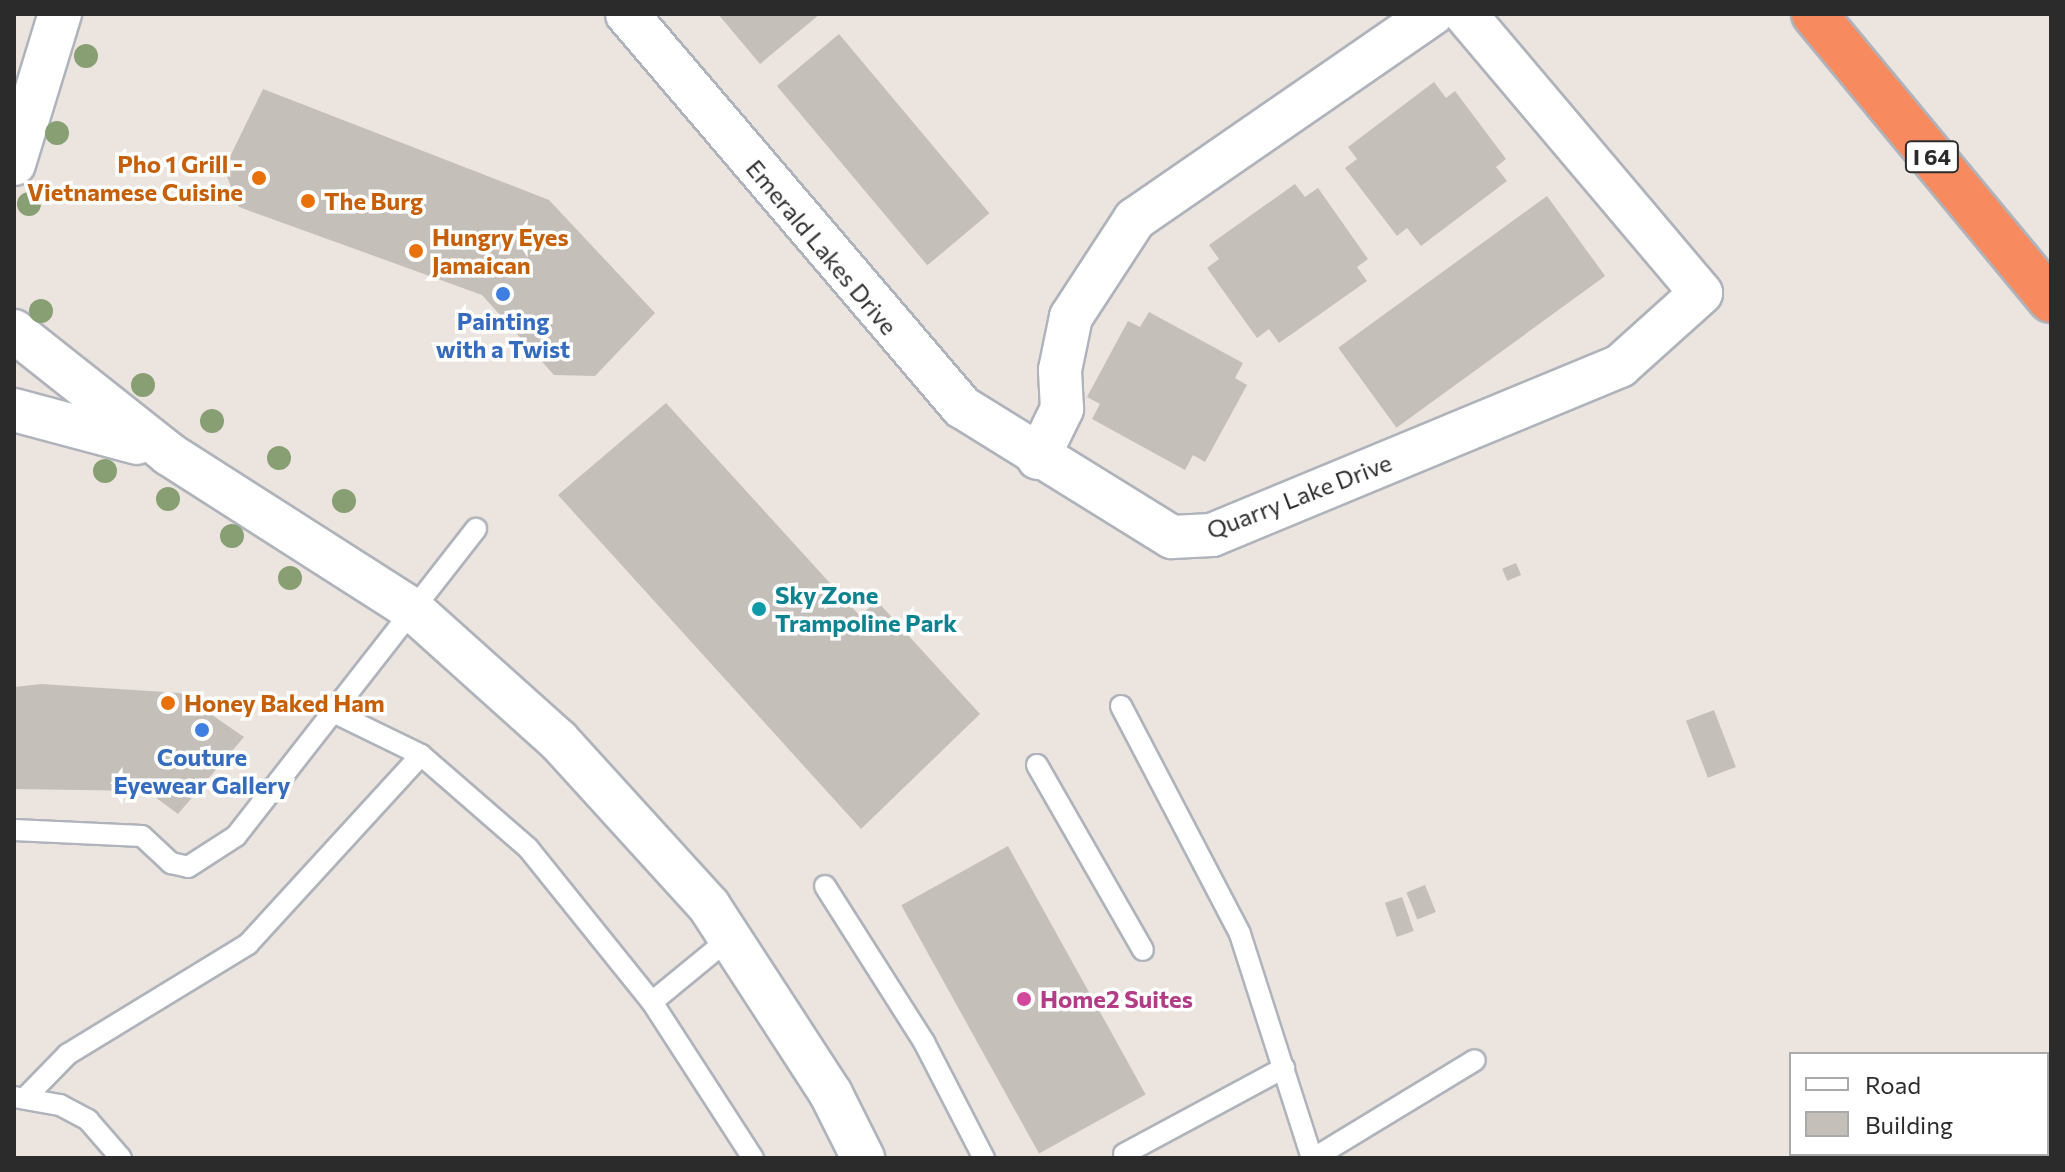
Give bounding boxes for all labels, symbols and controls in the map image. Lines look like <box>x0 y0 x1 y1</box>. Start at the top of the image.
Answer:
road number: I 64 <box>1904 139 1960 175</box>
place label: Pho 1 Grill - Vietnamese Cuisine <box>27 150 243 206</box>
street label: Emerald Lakes Drive <box>741 154 903 340</box>
marker: Pho 1 Grill - Vietnamese Cuisine <box>250 169 268 187</box>
place label: The Burg <box>324 187 423 215</box>
marker: The Burg <box>299 192 317 210</box>
place label: Hungry Eyes Jamaican <box>432 223 569 279</box>
marker: Hungry Eyes Jamaican <box>407 242 425 260</box>
marker: Painting with a Twist <box>494 285 512 303</box>
place label: Painting with a Twist <box>436 307 570 363</box>
street label: Quarry Lake Drive <box>1202 447 1396 545</box>
place label: Sky Zone Trampoline Park <box>775 581 957 637</box>
marker: Sky Zone Trampoline Park <box>750 600 768 618</box>
place label: Honey Baked Ham <box>184 689 385 717</box>
marker: Honey Baked Ham <box>159 694 177 712</box>
marker: Couture Eyewear Gallery <box>193 721 211 739</box>
place label: Couture Eyewear Gallery <box>114 743 290 799</box>
place label: Home2 Suites <box>1040 985 1193 1013</box>
marker: Home2 Suites <box>1015 990 1033 1008</box>
legend <box>1789 1052 2049 1156</box>
text: Road <box>1865 1070 1921 1099</box>
text: Building <box>1865 1110 1953 1139</box>

